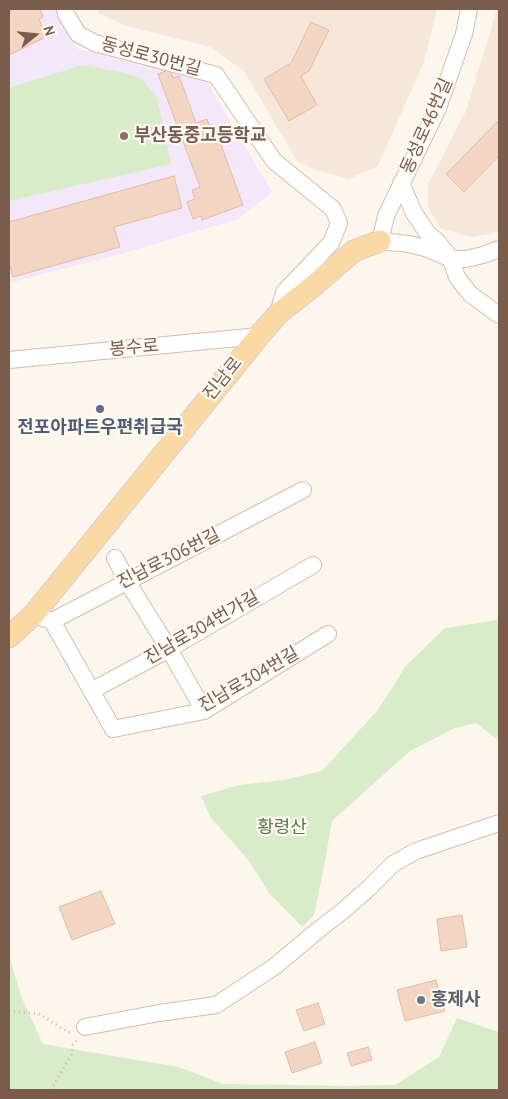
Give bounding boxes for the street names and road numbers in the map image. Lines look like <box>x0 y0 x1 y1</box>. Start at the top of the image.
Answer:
street label: 동성로30번길 <box>99 33 203 81</box>
street label: 동성로46번길 <box>396 75 458 177</box>
street label: 봉수로 <box>108 335 160 361</box>
street label: 진남로 <box>199 353 247 405</box>
street label: 진남로306번길 <box>114 524 224 594</box>
street label: 진남로304번가길 <box>141 586 263 670</box>
street label: 진남로304번길 <box>195 643 303 717</box>

